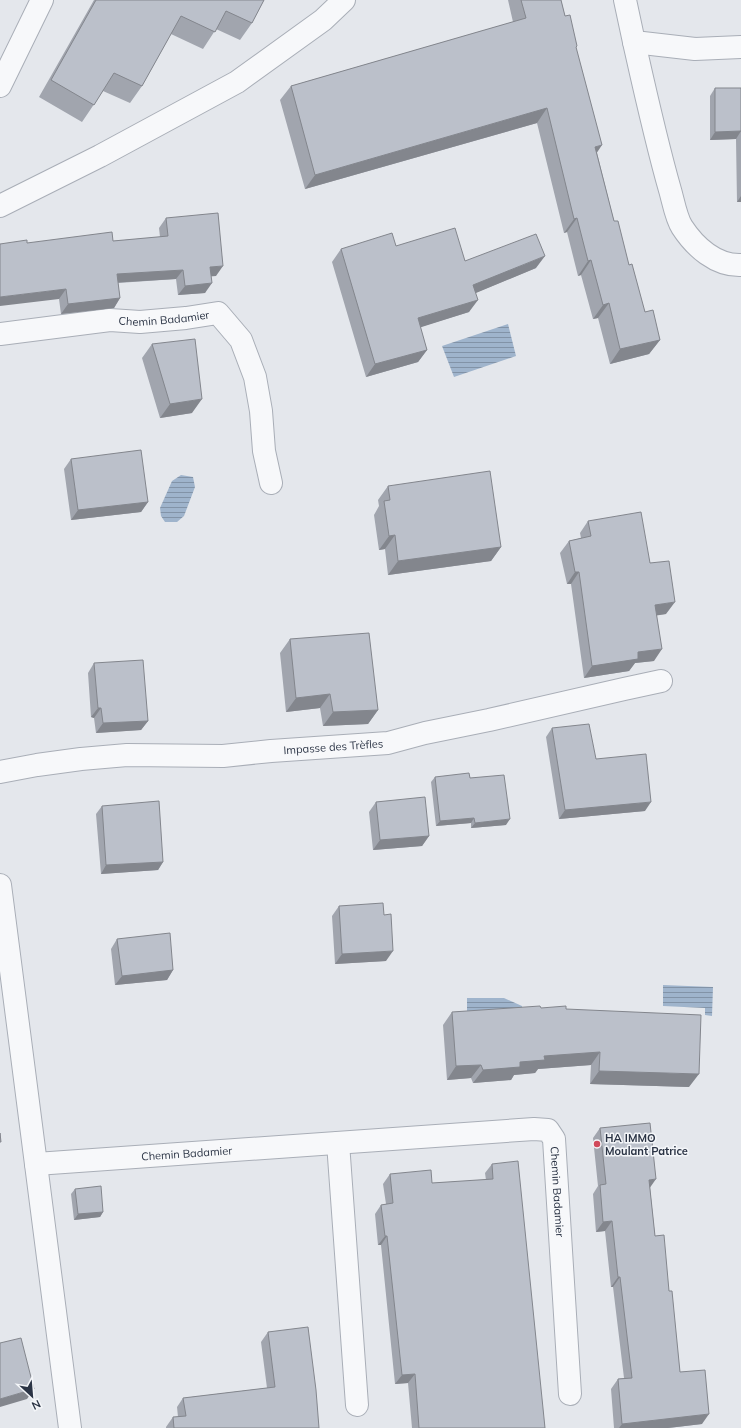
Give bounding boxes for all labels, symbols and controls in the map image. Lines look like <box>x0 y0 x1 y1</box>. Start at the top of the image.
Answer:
street label: Chemin Badamier <box>118 307 210 329</box>
street label: Impasse des Trèfles <box>283 736 384 757</box>
place label: HA IMMO Moulant Patrice <box>605 1131 688 1158</box>
marker: HA IMMO Moulant Patrice <box>592 1139 602 1149</box>
street label: Chemin Badamier <box>141 1143 233 1164</box>
street label: Chemin Badamier <box>547 1146 567 1238</box>
north arrow <box>12 1376 52 1416</box>
text: N <box>30 1397 43 1413</box>

